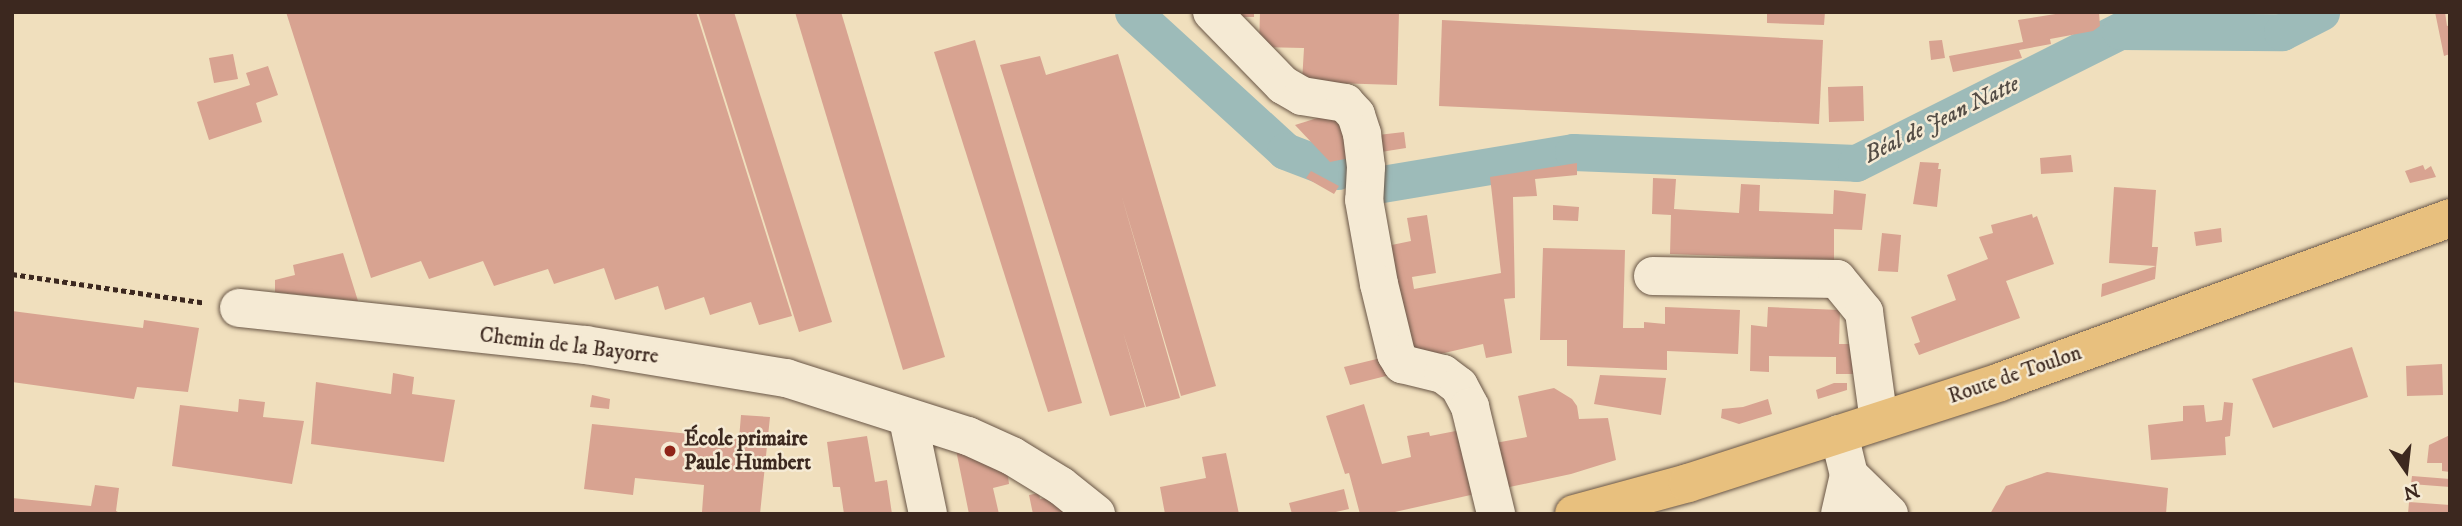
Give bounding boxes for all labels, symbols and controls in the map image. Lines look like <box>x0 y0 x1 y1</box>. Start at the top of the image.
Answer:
water label: Béal de Jean Natte <box>1860 71 2024 169</box>
street label: Chemin de la Bayorre <box>478 323 660 369</box>
street label: Route de Toulon <box>1945 340 2085 410</box>
place label: École primaire Paule Humbert <box>684 426 811 476</box>
north arrow <box>2371 435 2441 505</box>
marker: École primaire Paule Humbert <box>662 443 678 459</box>
text: N <box>2401 478 2422 504</box>

